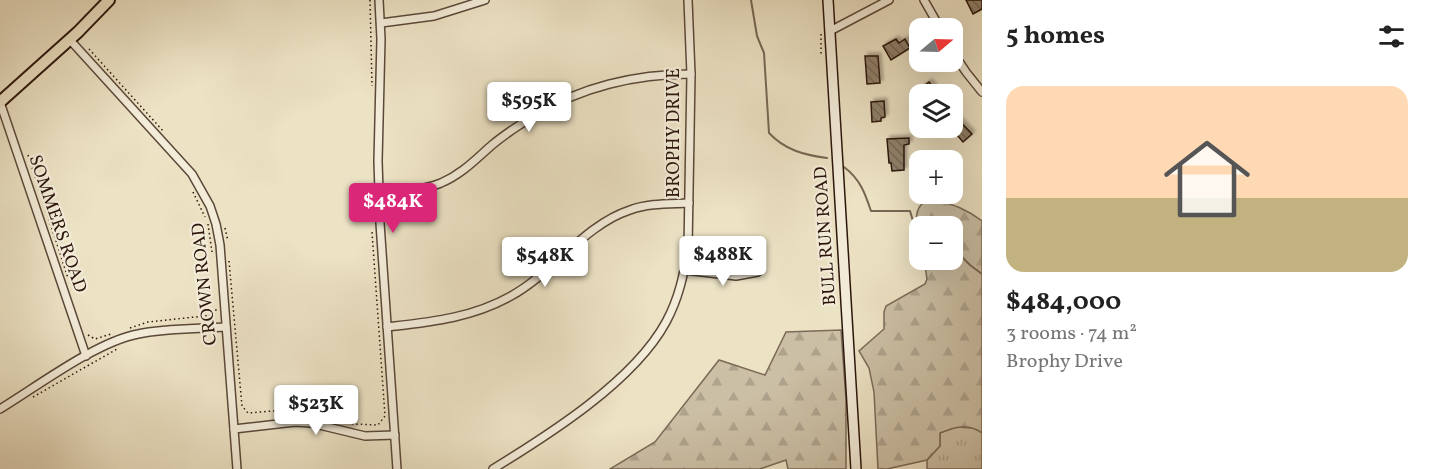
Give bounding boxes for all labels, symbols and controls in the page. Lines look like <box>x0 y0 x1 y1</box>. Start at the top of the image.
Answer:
north arrow <box>909 18 963 72</box>
map controls <box>909 18 963 270</box>
text: 5 homes <box>1006 18 1105 54</box>
icon: filters <box>1375 20 1408 53</box>
street label: BROPHY DRIVE <box>662 68 687 198</box>
pin: $595K <box>487 82 571 133</box>
button: layers <box>909 84 963 138</box>
text: $595K <box>501 87 557 115</box>
icon: home <box>1153 125 1261 233</box>
button: + <box>909 150 963 204</box>
street label: SOMMERS ROAD <box>22 152 92 296</box>
street label: BULL RUN ROAD <box>809 166 843 306</box>
pin: $484K <box>351 183 435 234</box>
text: $484K <box>363 188 423 216</box>
button: − <box>909 216 963 270</box>
street label: CROWN ROAD <box>186 222 224 346</box>
pin: $488K <box>681 236 765 287</box>
pin: $548K <box>503 237 587 288</box>
text: $488K <box>693 241 753 269</box>
text: $548K <box>516 242 574 270</box>
text: $484,000 <box>1006 284 1121 320</box>
text: 3 rooms · 74 m² <box>1006 320 1137 348</box>
text: Brophy Drive <box>1006 348 1123 376</box>
pin: $523K <box>274 385 358 436</box>
text: $523K <box>288 390 344 418</box>

